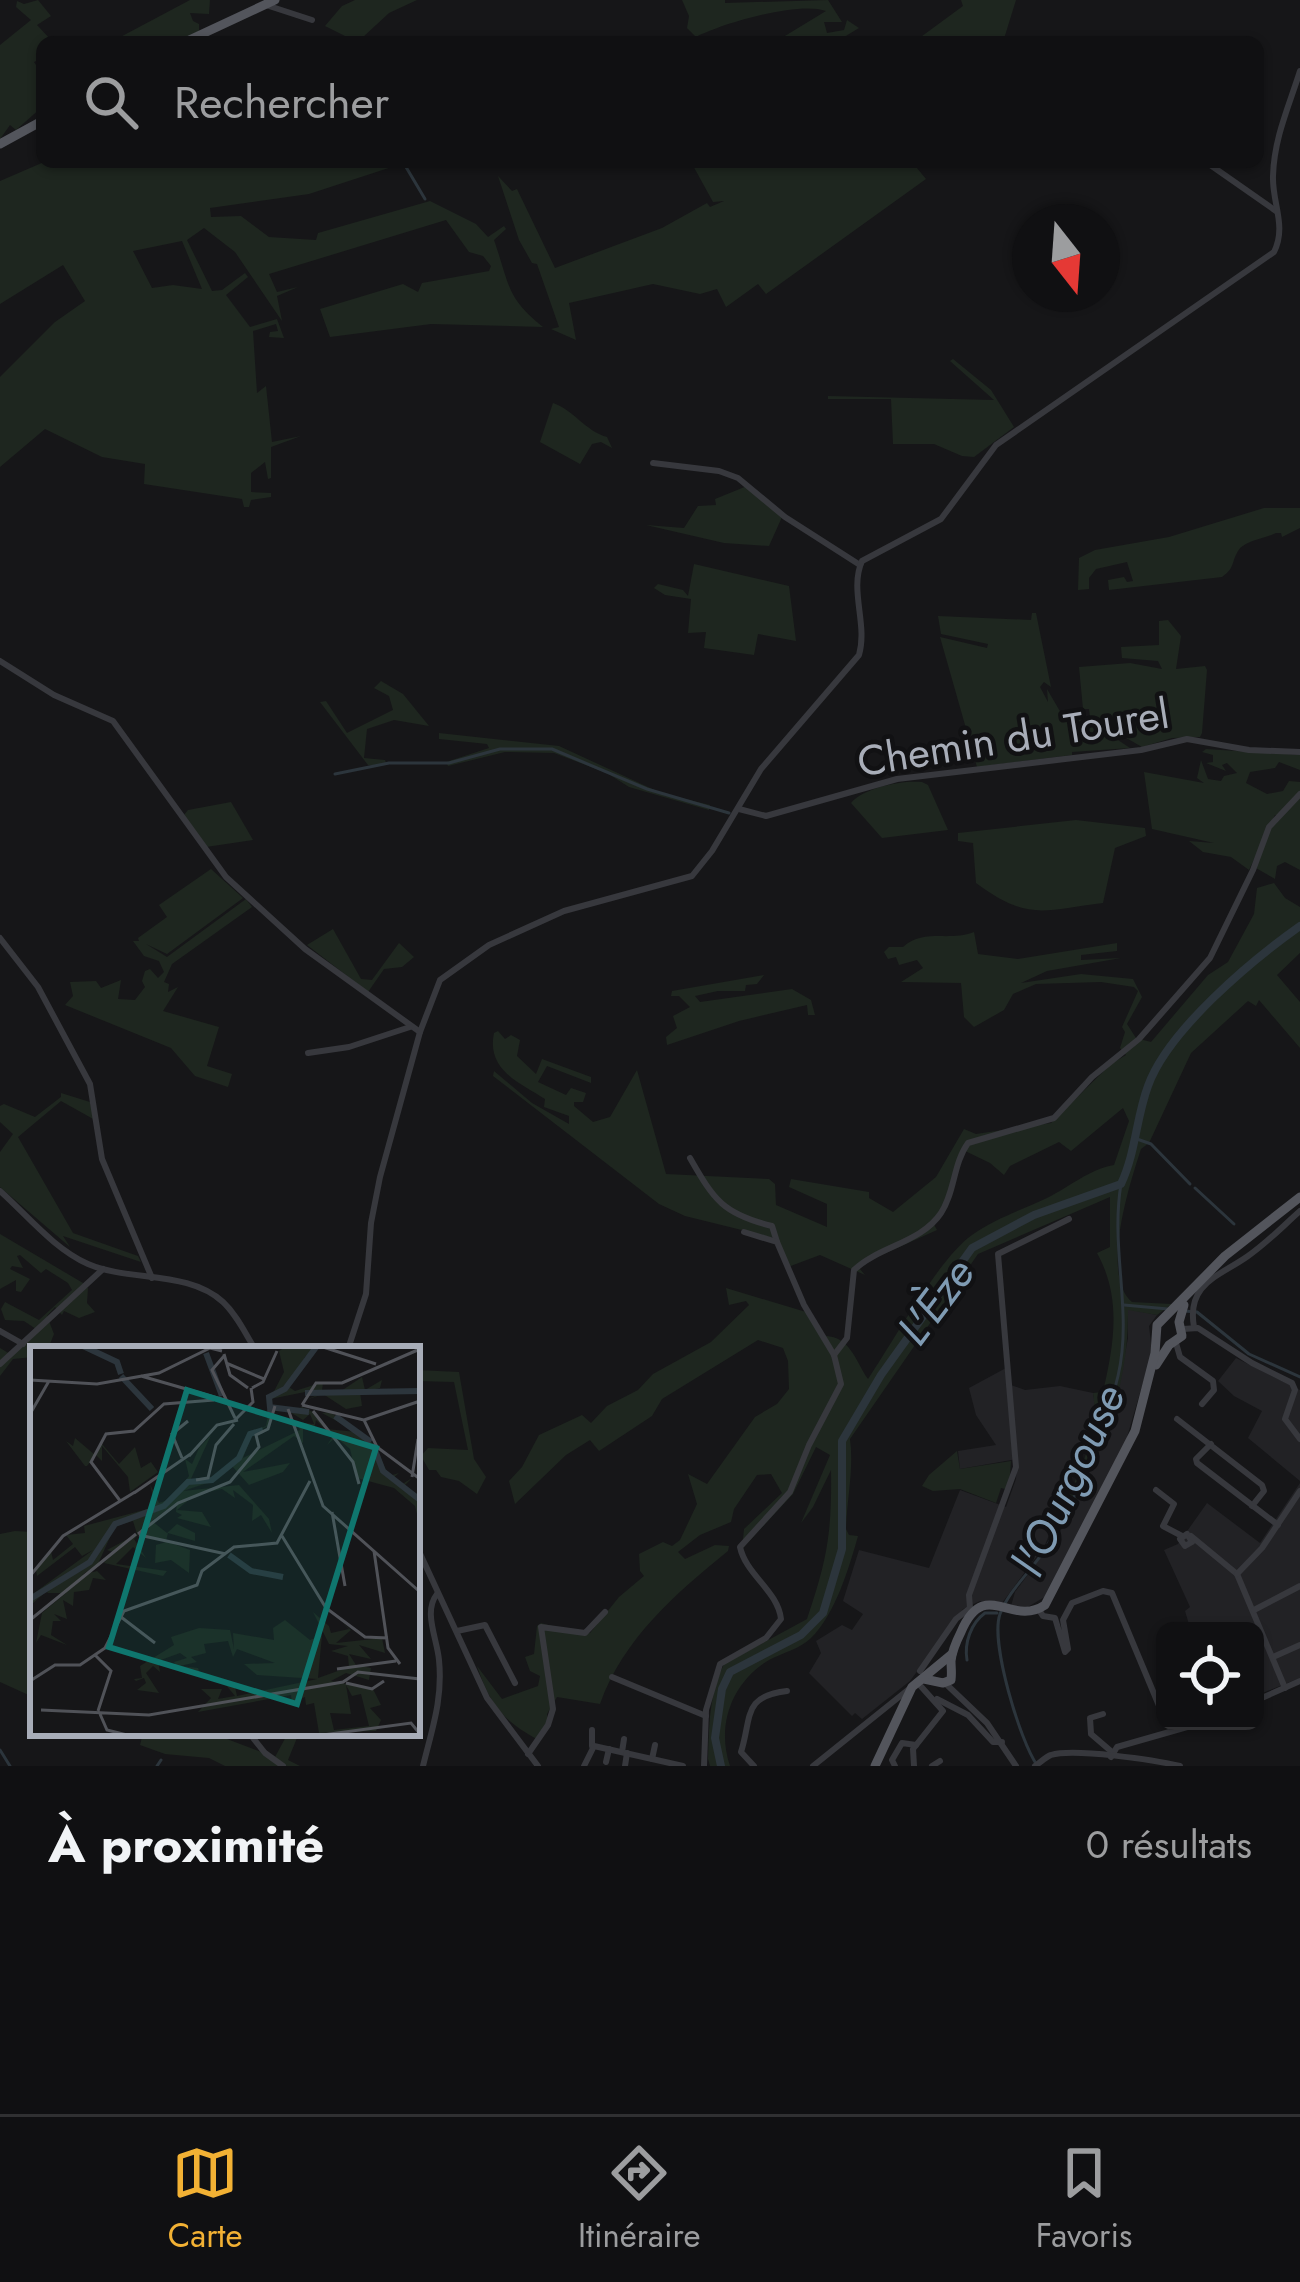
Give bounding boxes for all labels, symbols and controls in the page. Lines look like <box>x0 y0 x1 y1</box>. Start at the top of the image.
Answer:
search box <box>36 36 1264 168</box>
icon: search <box>78 69 144 135</box>
text: Rechercher <box>174 70 389 135</box>
north arrow <box>1012 204 1120 312</box>
street label: Chemin du Tourel <box>853 683 1173 792</box>
water label: L'Èze <box>881 1244 990 1358</box>
inset map <box>30 1346 420 1736</box>
water label: l'Ourgouse <box>996 1373 1141 1587</box>
map controls <box>1156 1622 1264 1730</box>
button: locate <box>1156 1622 1264 1730</box>
text: À proximité <box>48 1807 324 1881</box>
text: 0 résultats <box>1086 1816 1252 1873</box>
tab: Carte <box>168 2140 242 2259</box>
tab: Itinéraire <box>578 2140 700 2259</box>
tab: Favoris <box>1036 2140 1132 2259</box>

